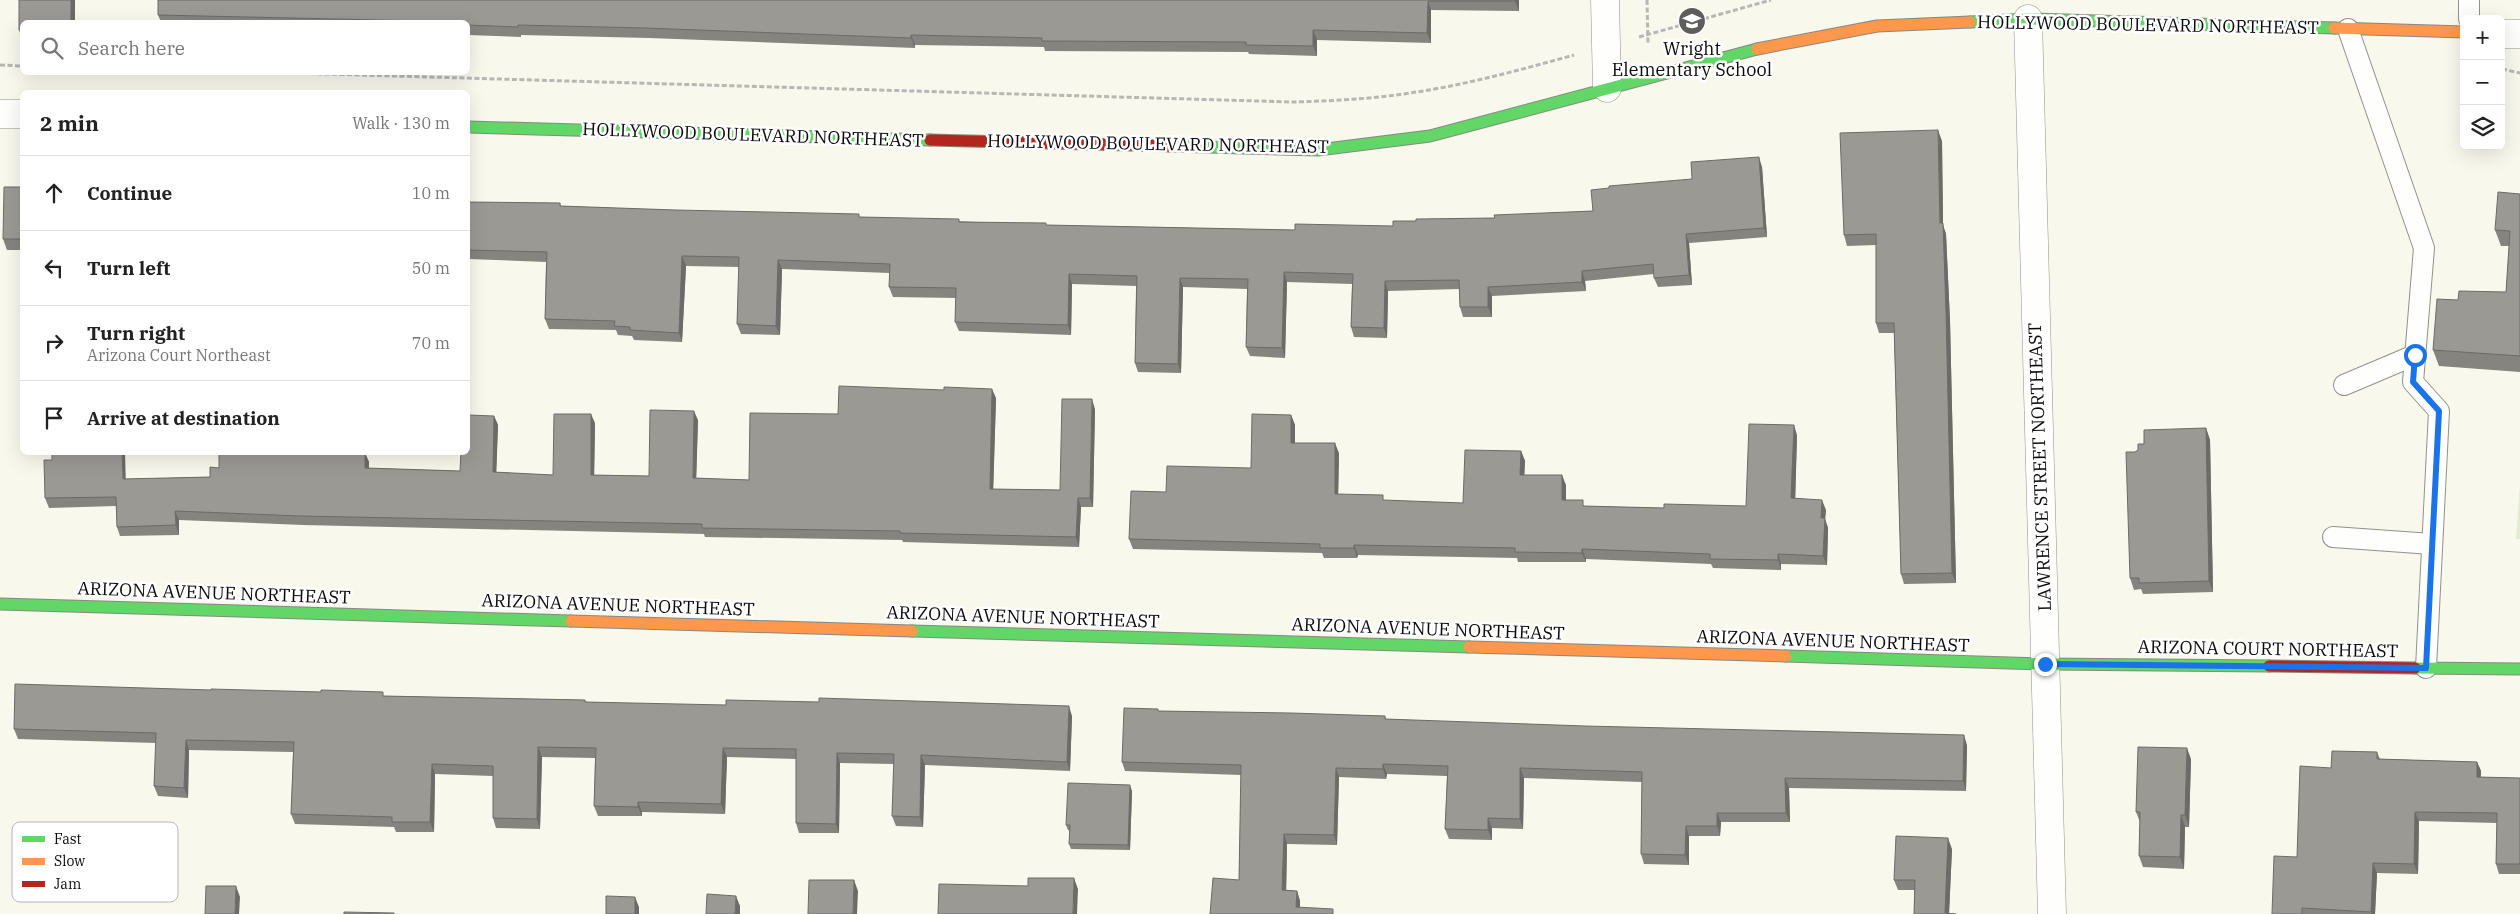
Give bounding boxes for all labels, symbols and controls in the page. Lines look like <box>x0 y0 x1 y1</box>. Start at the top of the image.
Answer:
school or university icon: Wright Elementary School <box>1677 6 1707 36</box>
street label: HOLLYWOOD BOULEVARD NORTHEAST <box>1977 10 2319 39</box>
map controls <box>2460 15 2505 150</box>
button: + <box>2460 15 2505 60</box>
search box <box>20 20 470 75</box>
icon: search <box>38 34 66 62</box>
text: Search here <box>78 36 185 60</box>
place label: Wright Elementary School <box>1612 37 1772 81</box>
button: − <box>2460 60 2505 105</box>
button: layers <box>2460 105 2505 150</box>
text: 2 min <box>40 109 99 137</box>
text: Walk · 130 m <box>352 113 450 133</box>
street label: HOLLYWOOD BOULEVARD NORTHEAST <box>582 117 924 152</box>
street label: HOLLYWOOD BOULEVARD NORTHEAST <box>987 129 1329 158</box>
icon: ahead <box>40 179 68 207</box>
text: Continue <box>87 181 172 205</box>
text: 10 m <box>412 183 450 203</box>
icon: left <box>40 254 68 282</box>
text: Turn left <box>87 256 170 280</box>
text: 50 m <box>412 258 450 278</box>
text: Turn right <box>87 321 185 345</box>
street label: LAWRENCE STREET NORTHEAST <box>2023 322 2056 612</box>
icon: right <box>40 329 68 357</box>
text: 70 m <box>412 333 450 353</box>
route start <box>2404 344 2427 367</box>
text: Arizona Court Northeast <box>87 345 271 365</box>
icon: arrive <box>40 404 68 432</box>
text: Arrive at destination <box>87 406 280 430</box>
street label: ARIZONA AVENUE NORTHEAST <box>77 576 351 609</box>
street label: ARIZONA AVENUE NORTHEAST <box>481 588 755 621</box>
street label: ARIZONA AVENUE NORTHEAST <box>886 600 1160 633</box>
street label: ARIZONA AVENUE NORTHEAST <box>1291 612 1565 645</box>
street label: ARIZONA AVENUE NORTHEAST <box>1696 624 1970 657</box>
street label: ARIZONA COURT NORTHEAST <box>2137 635 2399 662</box>
route end <box>2034 653 2057 676</box>
legend <box>12 822 178 902</box>
text: Fast <box>54 830 82 848</box>
text: Slow <box>54 852 85 870</box>
text: Jam <box>54 875 81 893</box>

